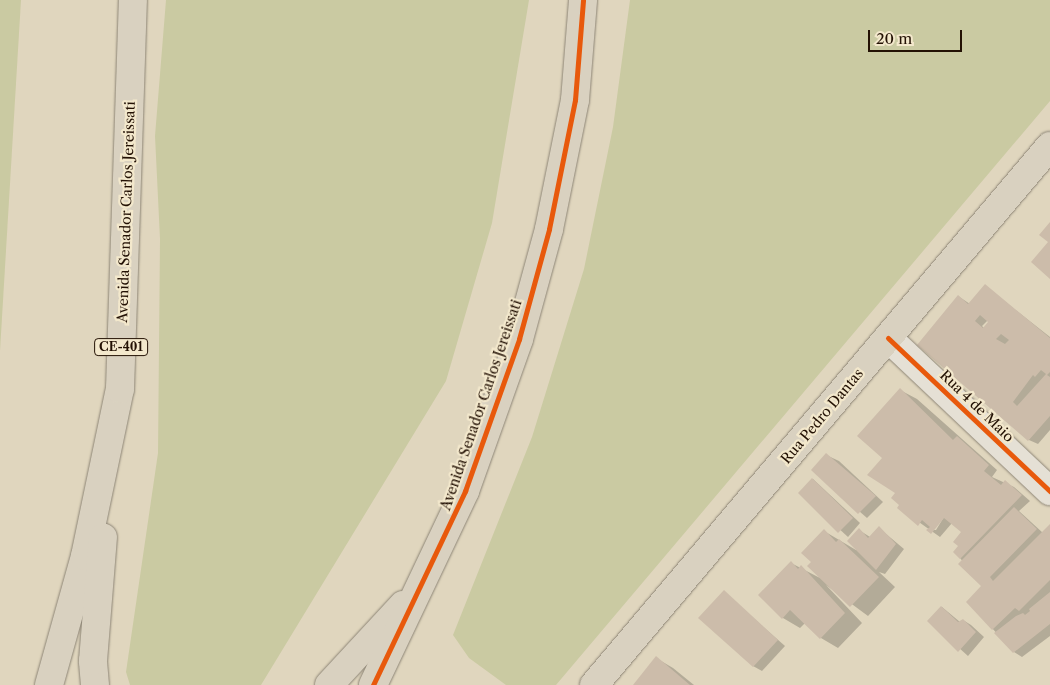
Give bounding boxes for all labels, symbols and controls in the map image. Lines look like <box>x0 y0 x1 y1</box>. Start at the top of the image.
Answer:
scale bar <box>870 20 964 52</box>
text: 20 m <box>876 29 912 48</box>
street label: Avenida Senador Carlos Jereissati <box>114 101 138 323</box>
street label: Avenida Senador Carlos Jereissati <box>437 297 525 513</box>
road number: CE-401 <box>94 338 148 357</box>
street label: Rua Pedro Dantas <box>777 365 867 467</box>
street label: Rua 4 de Maio <box>937 367 1017 445</box>

